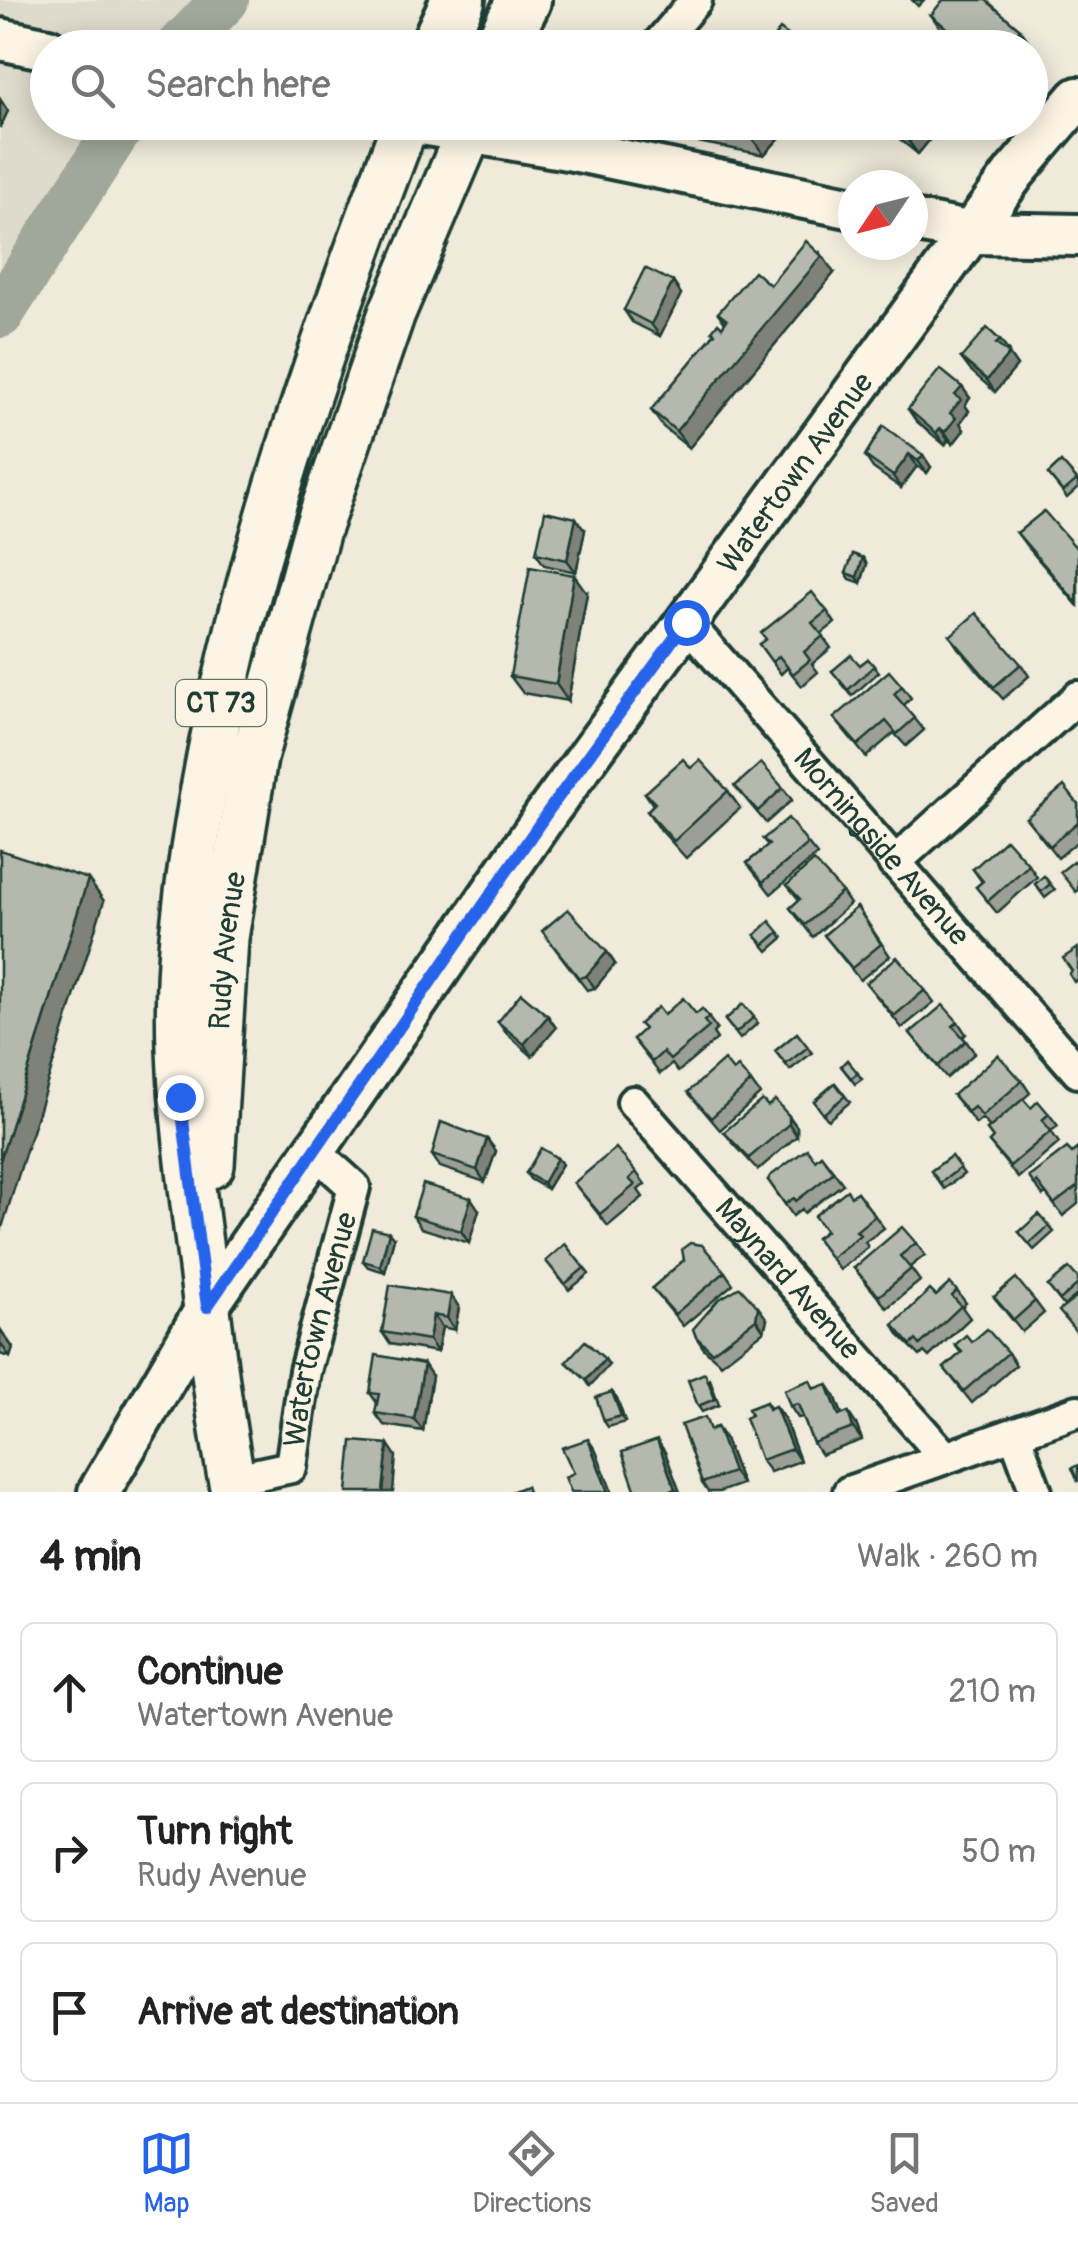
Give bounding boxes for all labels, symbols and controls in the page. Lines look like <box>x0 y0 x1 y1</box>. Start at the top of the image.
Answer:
search box <box>30 30 1048 140</box>
icon: search <box>65 58 120 113</box>
text: Search here <box>145 61 331 109</box>
north arrow <box>838 170 928 260</box>
street label: Watertown Avenue <box>709 365 881 581</box>
route start <box>664 600 710 646</box>
road number: CT 73 <box>176 680 266 726</box>
street label: Morningside Avenue <box>786 740 978 953</box>
street label: Rudy Avenue <box>201 869 254 1031</box>
route end <box>158 1075 204 1121</box>
street label: Maynard Avenue <box>707 1190 869 1367</box>
street label: Watertown Avenue <box>276 1208 365 1449</box>
text: 4 min <box>40 1531 142 1583</box>
text: Walk · 260 m <box>857 1537 1038 1577</box>
text: Continue <box>137 1648 283 1696</box>
icon: ahead <box>42 1665 97 1720</box>
text: 210 m <box>948 1672 1036 1712</box>
text: Watertown Avenue <box>137 1696 393 1736</box>
text: Turn right <box>137 1808 292 1856</box>
icon: right <box>42 1825 97 1880</box>
text: 50 m <box>961 1832 1036 1872</box>
text: Rudy Avenue <box>137 1856 306 1896</box>
icon: arrive <box>42 1985 97 2040</box>
text: Arrive at destination <box>137 1988 459 2036</box>
tab: Map <box>139 2126 194 2221</box>
tab: Directions <box>472 2126 591 2221</box>
tab: Saved <box>869 2126 939 2221</box>

